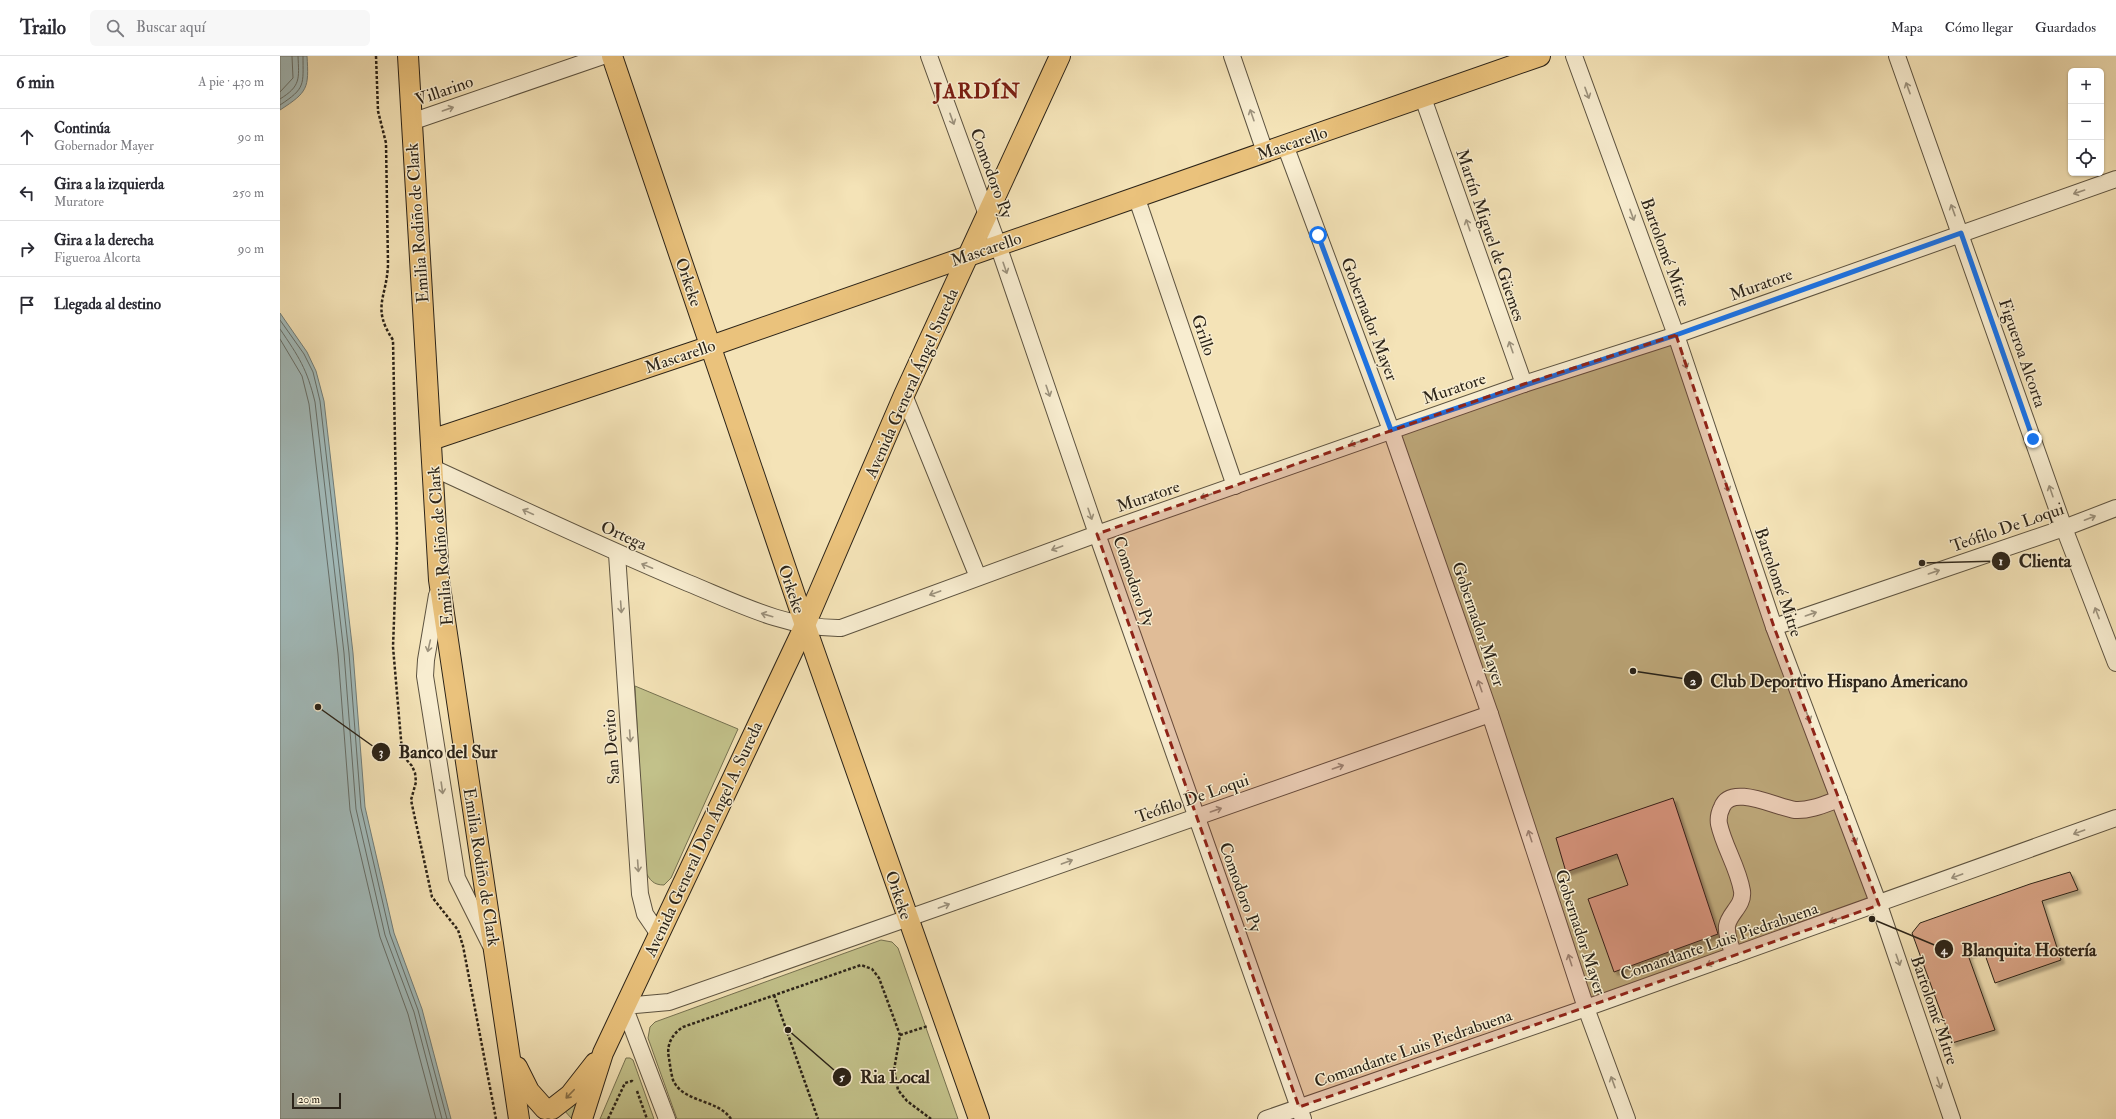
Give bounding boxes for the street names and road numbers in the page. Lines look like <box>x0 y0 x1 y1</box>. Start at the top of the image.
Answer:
street label: Villarino <box>412 71 476 110</box>
street label: Mascarello <box>1254 122 1330 165</box>
street label: Comodoro Py <box>965 125 1018 222</box>
street label: Emilia Rodiño de Clark <box>401 142 434 304</box>
street label: Martín Miguel de Güemes <box>1451 146 1530 324</box>
street label: Bartolomé Mitre <box>1636 195 1695 309</box>
street label: Mascarello <box>948 228 1024 271</box>
street label: Orkeke <box>670 255 707 309</box>
street label: Gobernador Mayer <box>1335 255 1403 385</box>
street label: Muratore <box>1727 263 1795 306</box>
street label: Avenida General Ángel Sureda <box>859 284 963 482</box>
street label: Figueroa Alcorta <box>1994 296 2051 411</box>
street label: Grillo <box>1187 312 1220 358</box>
street label: Mascarello <box>642 335 718 378</box>
street label: Muratore <box>1420 368 1488 409</box>
street label: Emilia Rodiño de Clark <box>423 465 458 627</box>
street label: Muratore <box>1114 476 1182 517</box>
street label: Teófilo De Loqui <box>1948 498 2067 557</box>
street label: Ortega <box>598 516 651 555</box>
street label: Bartolomé Mitre <box>1750 525 1807 640</box>
street label: Comodoro Py <box>1107 533 1159 630</box>
street label: Gobernador Mayer <box>1446 559 1510 690</box>
street label: Orkeke <box>773 562 810 616</box>
street label: San Devito <box>598 709 625 785</box>
street label: Avenida General Don Ángel A. Sureda <box>638 717 768 961</box>
street label: Teófilo De Loqui <box>1133 769 1252 828</box>
street label: Emilia Rodiño de Clark <box>459 786 504 948</box>
street label: Comodoro Py <box>1214 839 1267 936</box>
street label: Gobernador Mayer <box>1549 867 1611 998</box>
street label: Orkeke <box>880 868 917 922</box>
street label: Comandante Luis Piedrabuena <box>1617 897 1822 985</box>
street label: Bartolomé Mitre <box>1906 953 1963 1068</box>
street label: Comandante Luis Piedrabuena <box>1311 1004 1516 1092</box>

